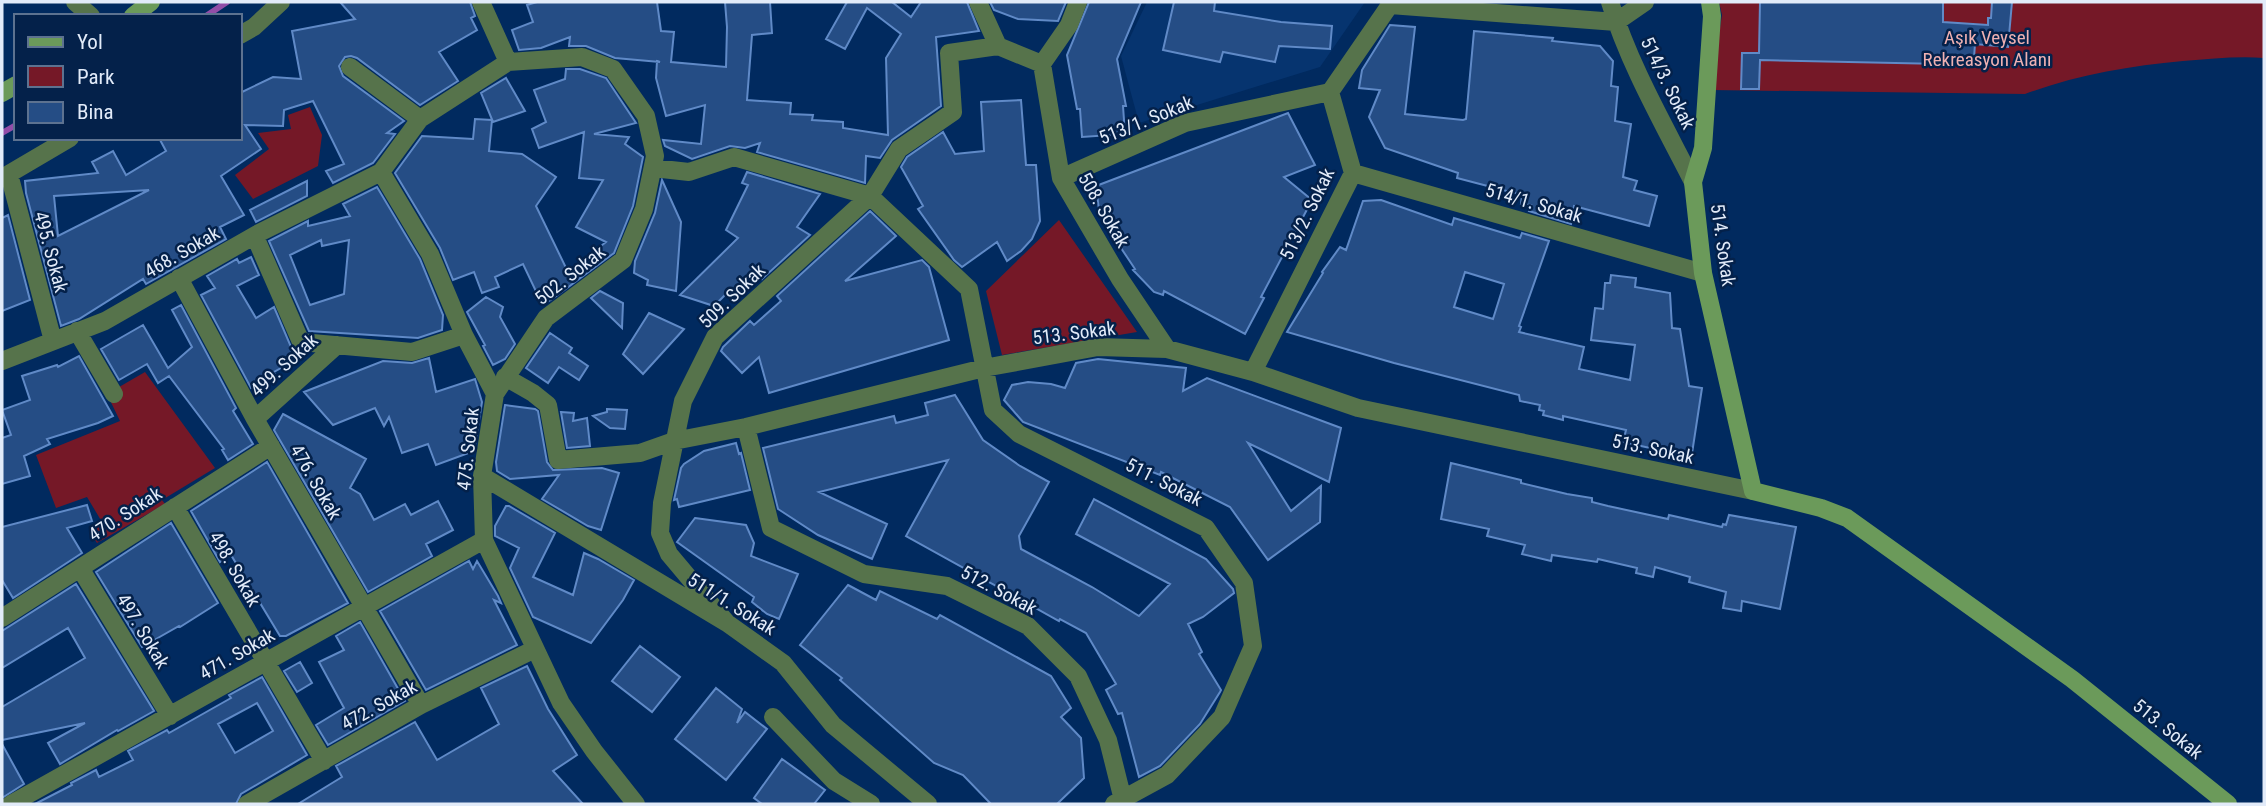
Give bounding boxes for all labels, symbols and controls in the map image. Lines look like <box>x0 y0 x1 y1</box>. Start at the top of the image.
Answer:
legend <box>14 14 242 140</box>
park label: Aşık Veysel Rekreasyon Alanı <box>1923 26 2051 71</box>
text: Yol <box>77 30 103 54</box>
street label: 514/3. Sokak <box>1636 33 1700 133</box>
text: Park <box>77 65 115 89</box>
street label: 513/1. Sokak <box>1096 91 1197 149</box>
text: Bina <box>77 100 114 124</box>
street label: 513/2. Sokak <box>1275 164 1339 264</box>
street label: 508. Sokak <box>1073 168 1135 252</box>
street label: 514/1. Sokak <box>1483 178 1585 228</box>
street label: 514. Sokak <box>1706 202 1740 288</box>
street label: 495. Sokak <box>29 209 73 296</box>
street label: 468. Sokak <box>140 221 224 283</box>
street label: 502. Sokak <box>530 240 610 310</box>
street label: 509. Sokak <box>694 259 770 333</box>
street label: 513. Sokak <box>1031 316 1117 349</box>
street label: 499. Sokak <box>245 328 323 401</box>
street label: 475. Sokak <box>452 406 484 492</box>
street label: 513. Sokak <box>1610 429 1696 469</box>
street label: 476. Sokak <box>285 440 347 524</box>
street label: 511. Sokak <box>1122 453 1207 511</box>
street label: 470. Sokak <box>84 481 166 546</box>
street label: 498. Sokak <box>204 527 266 611</box>
street label: 512. Sokak <box>957 560 1041 620</box>
street label: 511/1. Sokak <box>684 568 781 640</box>
street label: 497. Sokak <box>112 589 174 673</box>
street label: 471. Sokak <box>195 623 279 685</box>
street label: 472. Sokak <box>337 675 421 735</box>
street label: 513. Sokak <box>2128 694 2208 764</box>

